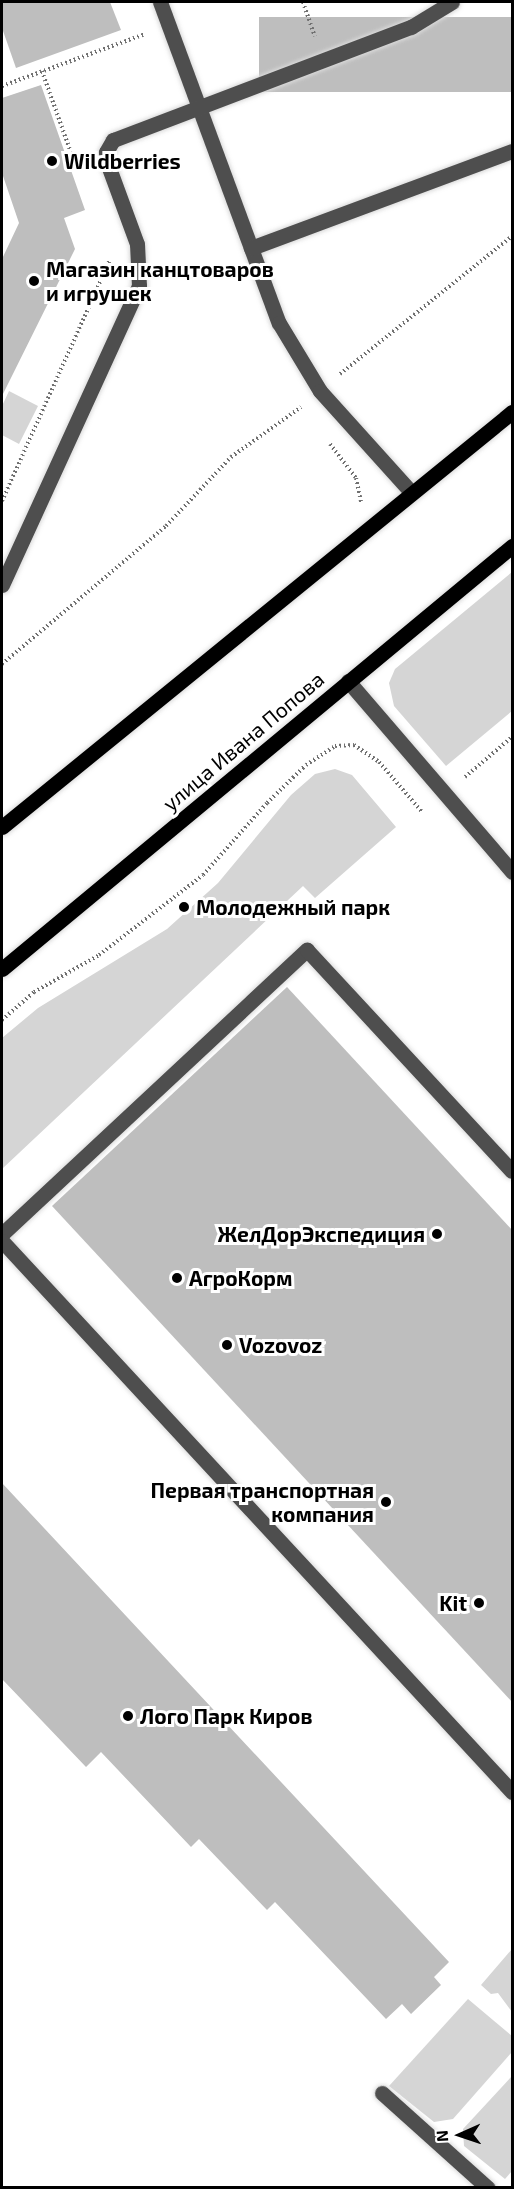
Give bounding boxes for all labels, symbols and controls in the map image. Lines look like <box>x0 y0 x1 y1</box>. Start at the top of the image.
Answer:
place label: Wildberries <box>64 148 181 174</box>
marker: Wildberries <box>45 154 59 168</box>
place label: Магазин канцтоваров и игрушек <box>46 256 274 306</box>
marker: Магазин канцтоваров и игрушек <box>27 274 41 288</box>
street label: улица Ивана Попова <box>157 666 329 816</box>
place label: Молодежный парк <box>196 894 390 920</box>
marker: Молодежный парк <box>177 900 191 914</box>
place label: ЖелДорЭкспедиция <box>218 1221 425 1247</box>
marker: ЖелДорЭкспедиция <box>430 1227 444 1241</box>
place label: АгроКорм <box>189 1265 292 1291</box>
marker: АгроКорм <box>170 1271 184 1285</box>
place label: Vozovoz <box>239 1332 322 1358</box>
marker: Vozovoz <box>220 1338 234 1352</box>
place label: Первая транспортная компания <box>150 1477 374 1527</box>
marker: Первая транспортная компания <box>379 1495 393 1509</box>
place label: Kit <box>439 1590 467 1616</box>
marker: Kit <box>472 1596 486 1610</box>
place label: Лого Парк Киров <box>140 1703 312 1729</box>
marker: Лого Парк Киров <box>121 1709 135 1723</box>
north arrow <box>430 2105 490 2165</box>
text: N <box>432 2130 451 2142</box>

